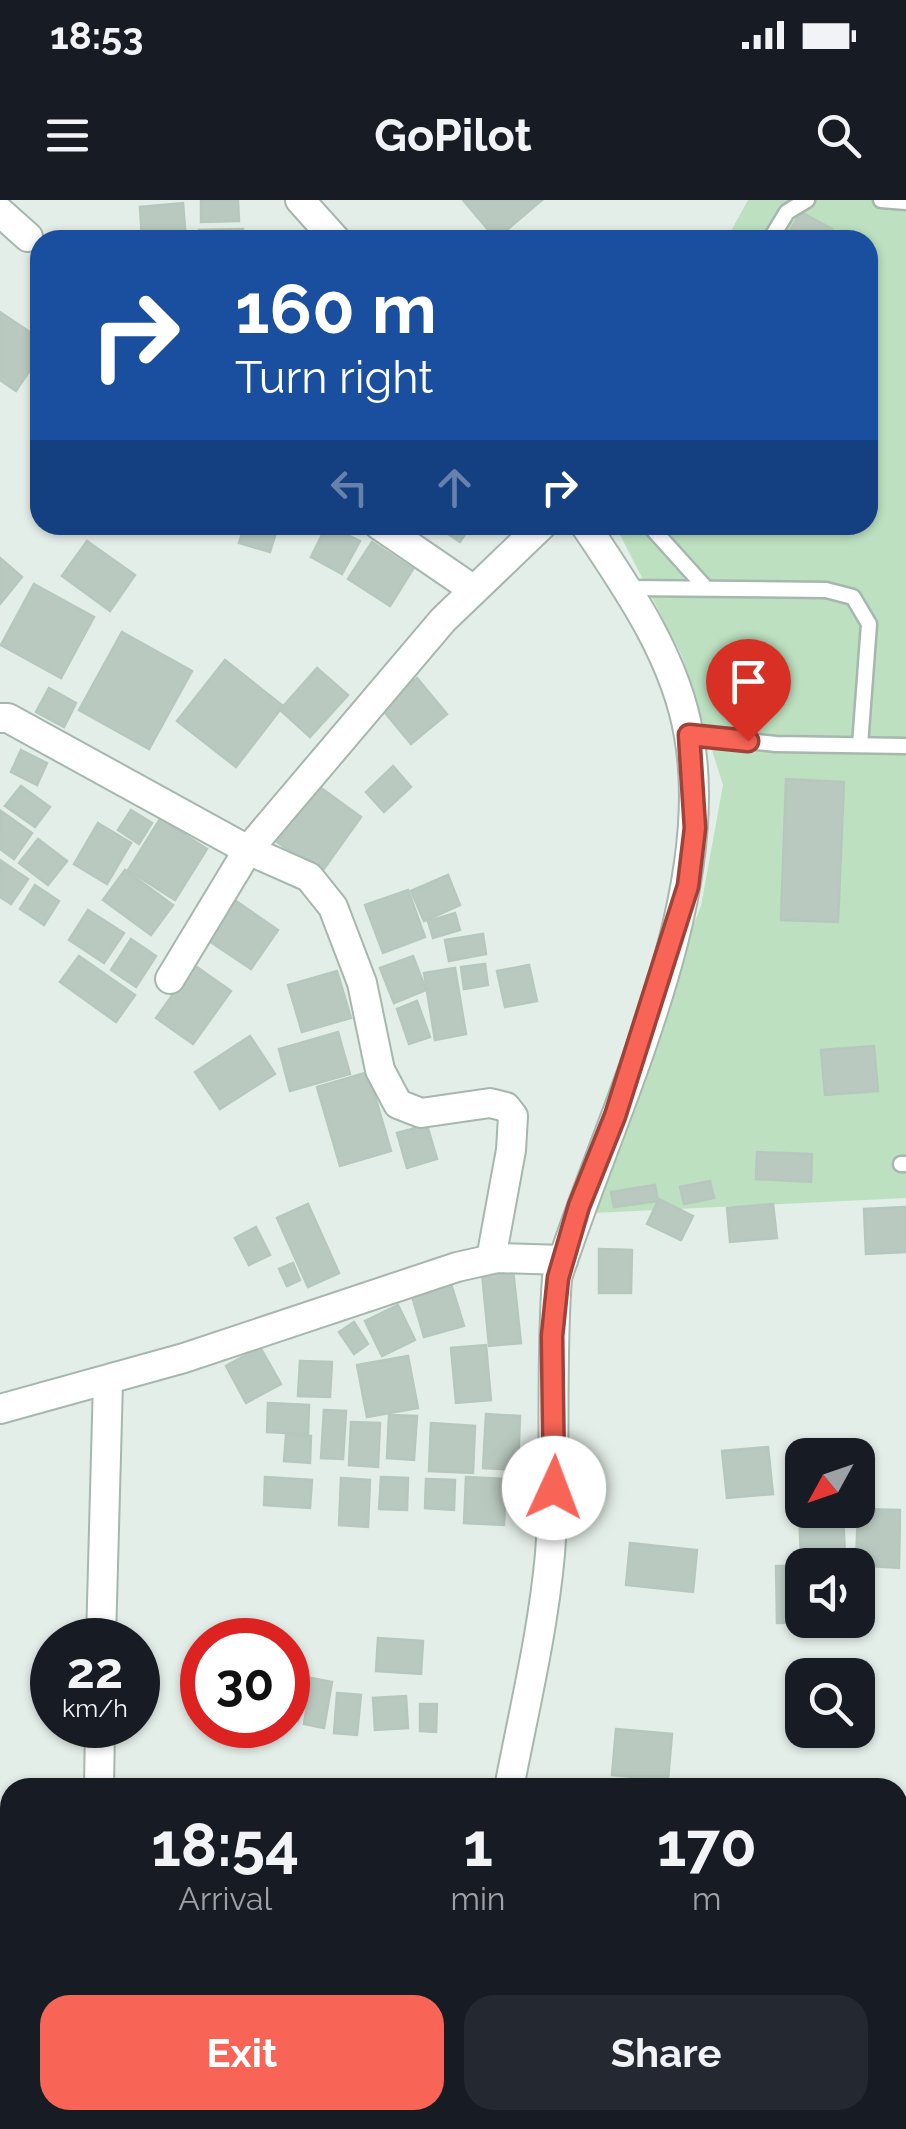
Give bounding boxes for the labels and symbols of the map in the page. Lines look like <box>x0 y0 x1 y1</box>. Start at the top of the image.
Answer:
pin <box>706 639 791 742</box>
position arrow <box>502 1436 606 1540</box>
north arrow <box>785 1438 875 1528</box>
speed limit sign: 30 <box>180 1618 310 1748</box>

